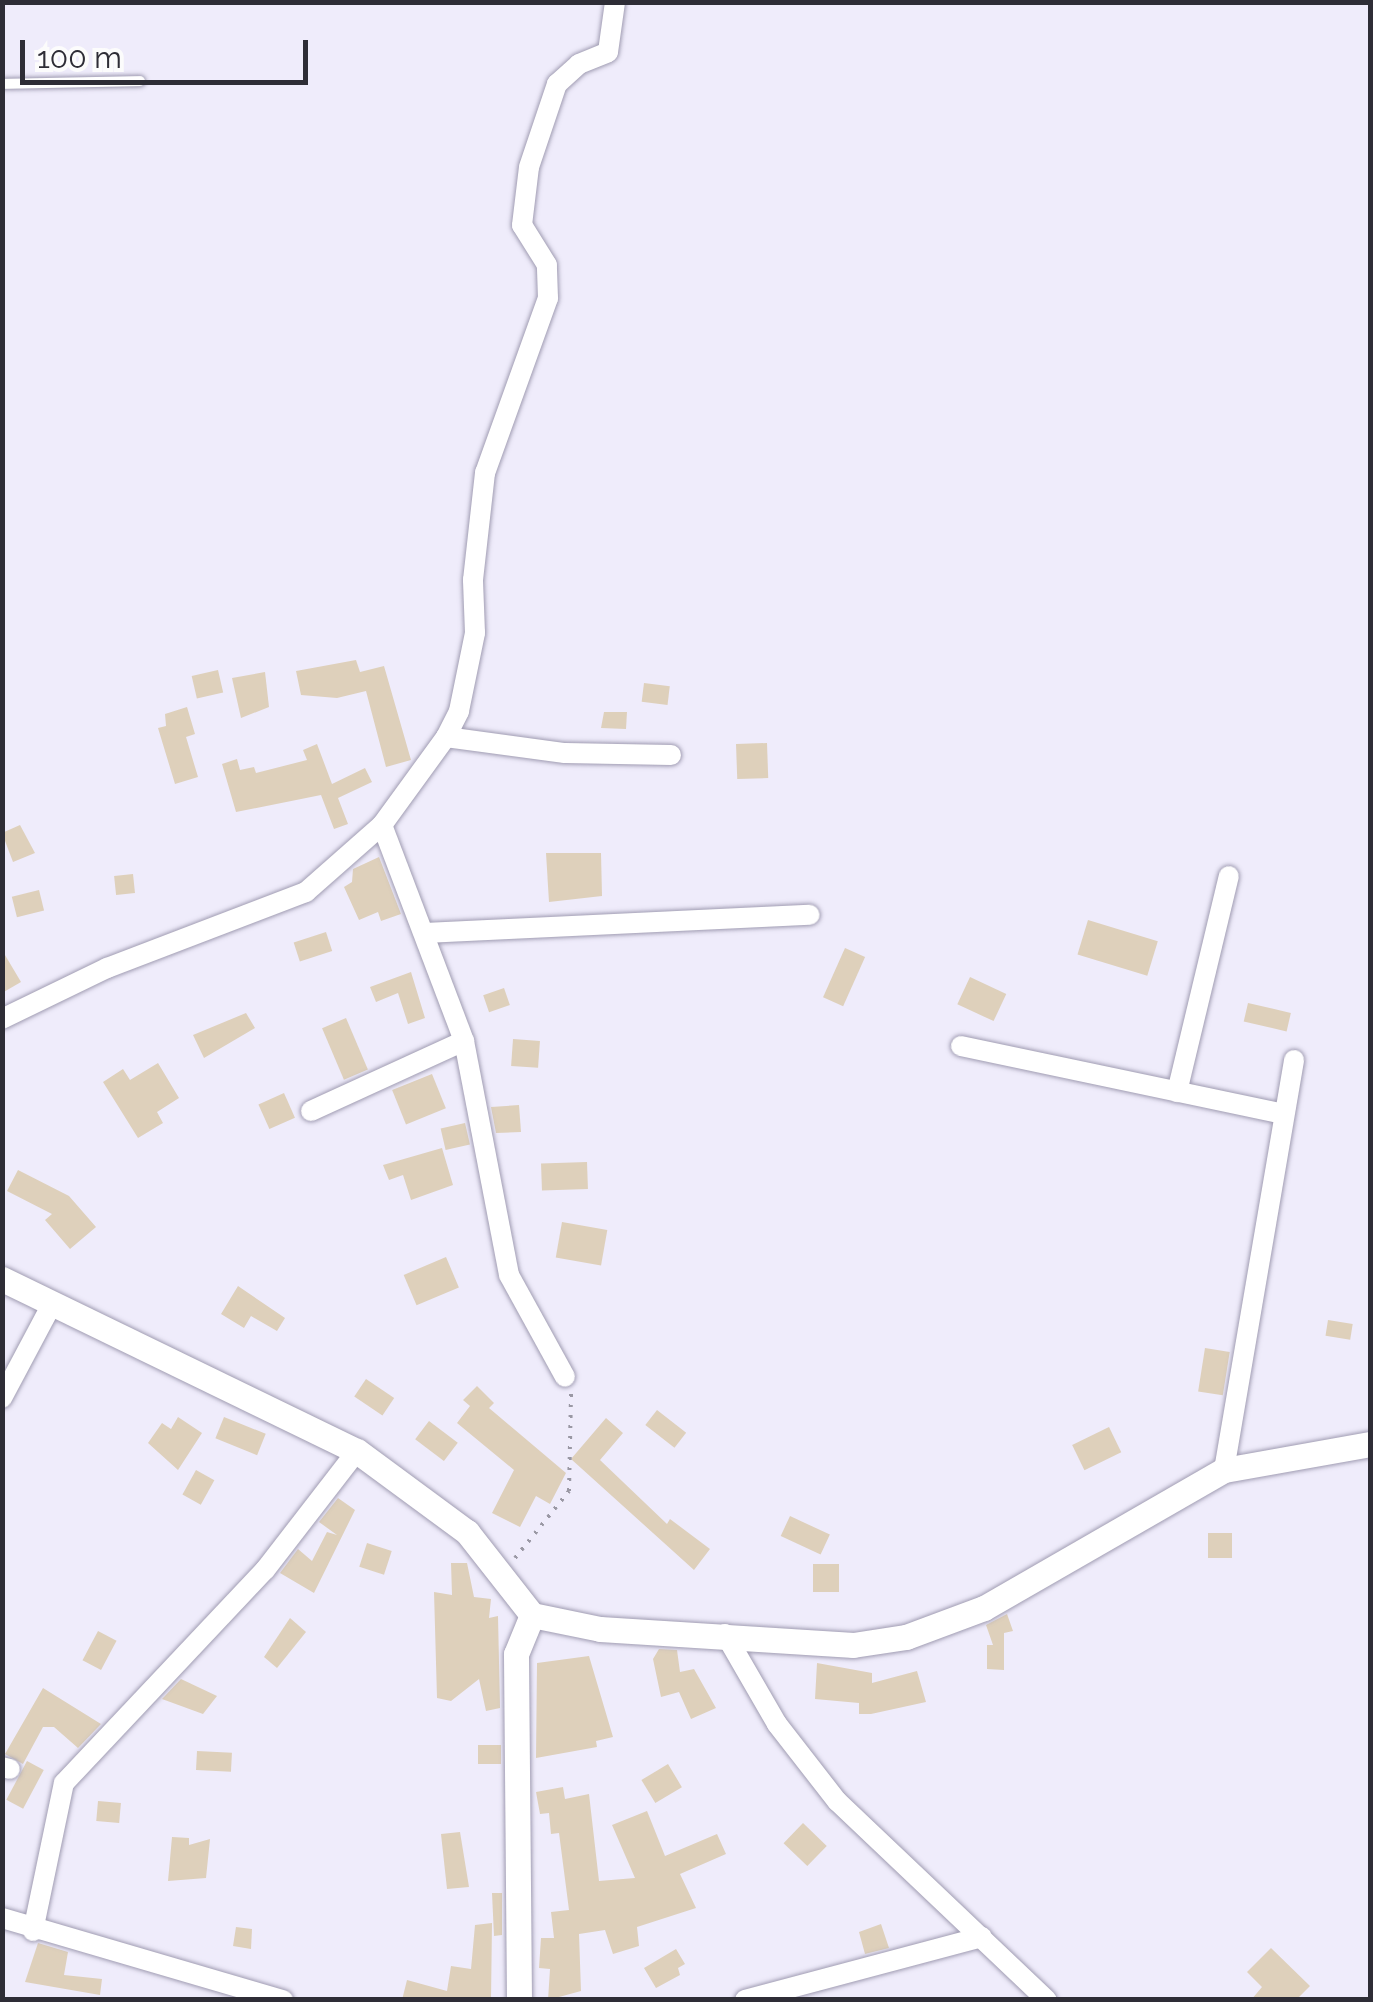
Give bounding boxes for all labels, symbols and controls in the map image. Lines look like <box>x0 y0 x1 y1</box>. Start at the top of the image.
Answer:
scale bar <box>25 20 312 82</box>
text: 100 m <box>37 40 122 75</box>

